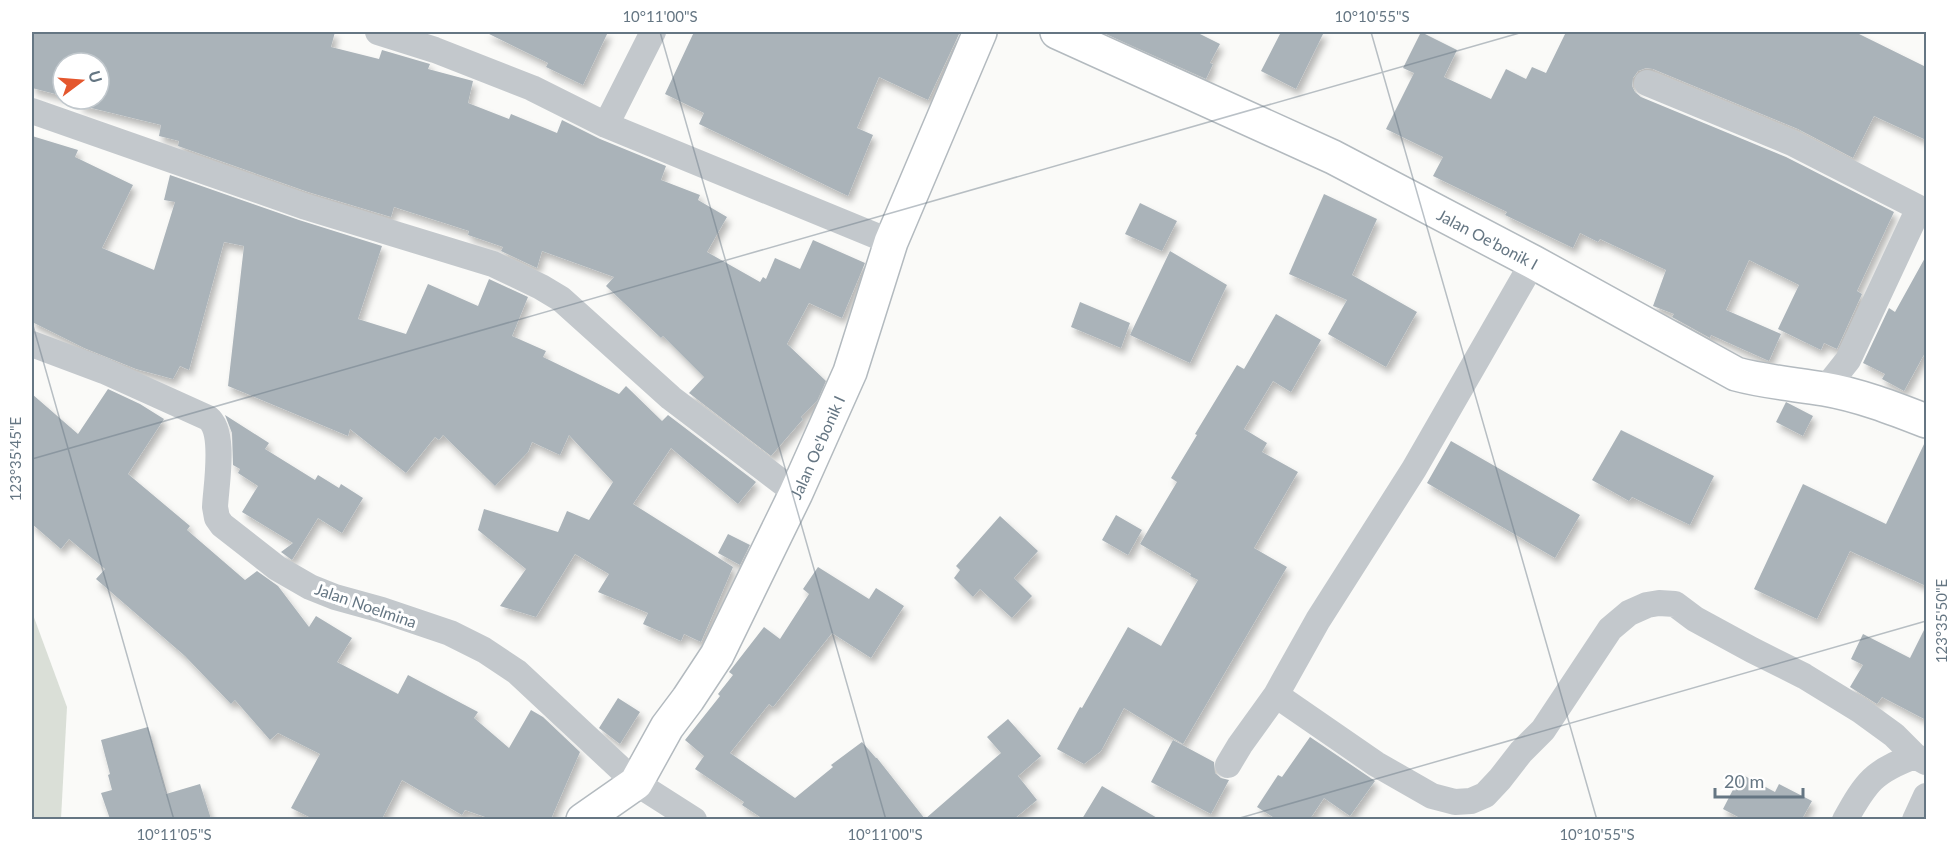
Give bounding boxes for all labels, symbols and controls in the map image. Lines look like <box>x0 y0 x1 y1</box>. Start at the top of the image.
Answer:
text: 10°11'00"S <box>622 7 698 25</box>
text: 10°10'55"S <box>1334 7 1410 25</box>
north arrow <box>51 51 111 111</box>
text: U <box>85 68 107 85</box>
street label: Jalan Oe'bonik I <box>1434 204 1542 273</box>
street label: Jalan Oe'bonik I <box>785 392 848 502</box>
text: 123°35'45"E <box>6 417 24 501</box>
street label: Jalan Noelmina <box>313 579 419 631</box>
text: 123°35'50"E <box>1932 579 1950 663</box>
scale bar <box>1715 761 1804 799</box>
text: 20 m <box>1724 770 1764 792</box>
text: 10°11'05"S <box>136 825 212 843</box>
text: 10°11'00"S <box>847 825 923 843</box>
text: 10°10'55"S <box>1559 825 1635 843</box>

